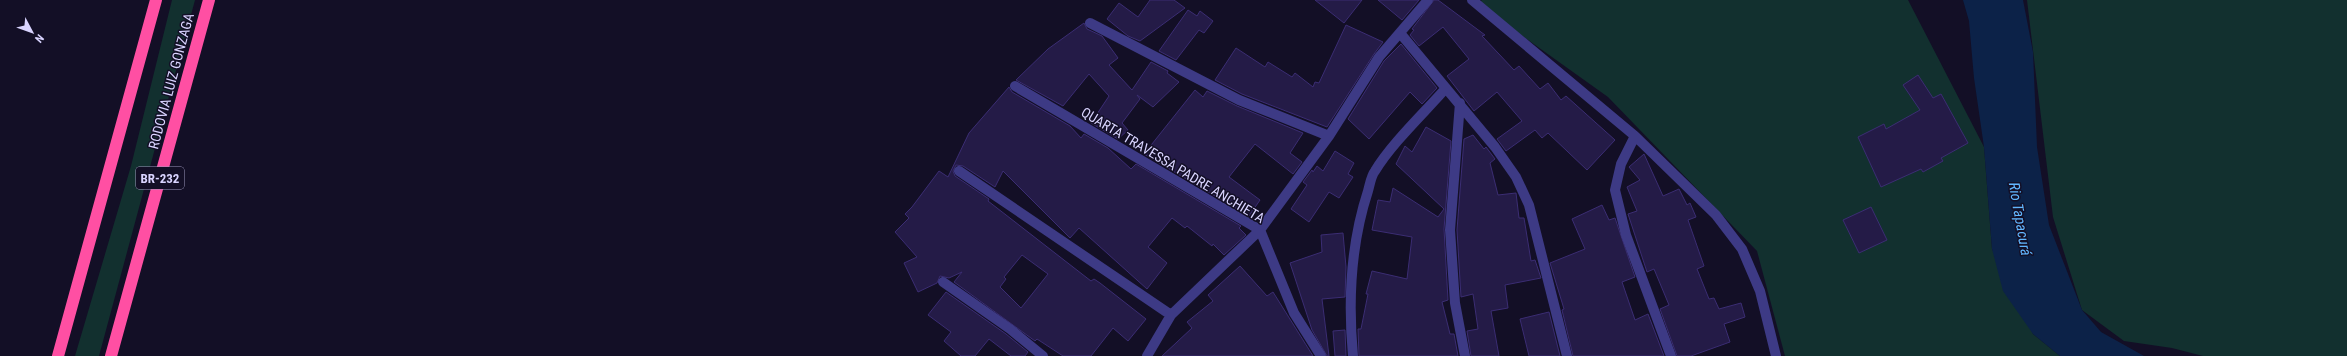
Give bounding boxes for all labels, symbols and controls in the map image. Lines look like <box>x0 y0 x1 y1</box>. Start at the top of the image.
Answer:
street label: RODOVIA LUIZ GONZAGA <box>145 11 197 151</box>
north arrow <box>12 12 52 52</box>
text: N <box>32 31 46 45</box>
street label: QUARTA TRAVESSA PADRE ANCHIETA <box>1078 104 1268 226</box>
road number: BR-232 <box>136 167 184 189</box>
water label: Rio Tapacurá <box>2005 181 2035 258</box>

